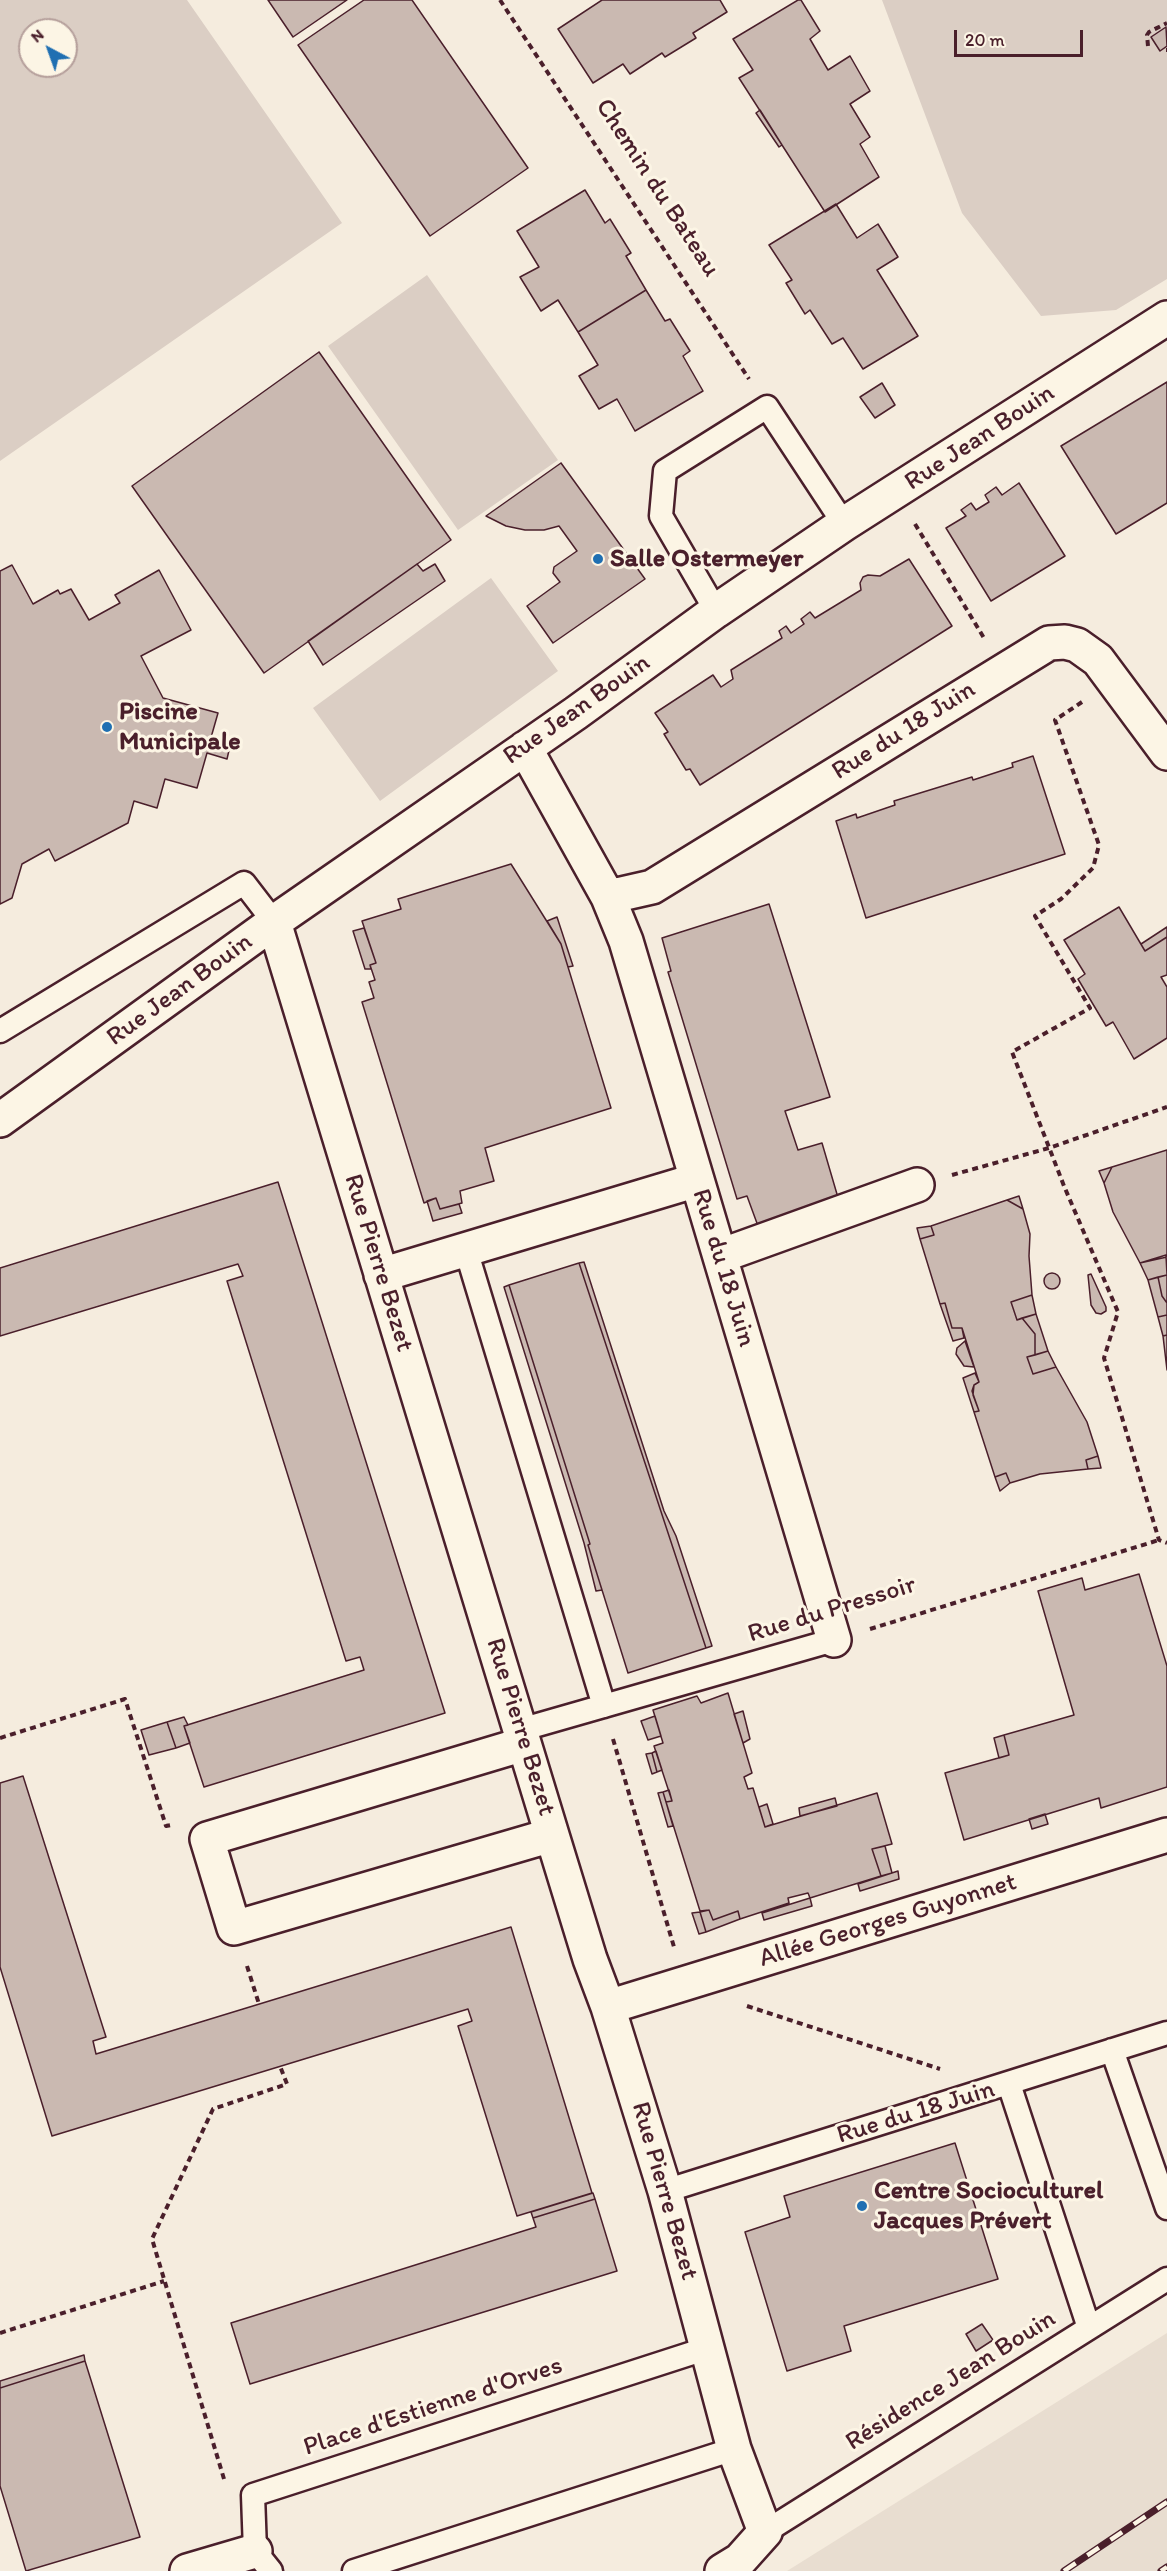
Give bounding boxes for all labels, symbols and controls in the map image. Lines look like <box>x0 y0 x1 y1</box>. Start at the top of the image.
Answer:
north arrow <box>18 18 78 78</box>
scale bar <box>957 18 1086 56</box>
text: N <box>27 25 47 46</box>
text: 20 m <box>965 29 1005 51</box>
street label: Chemin du Bateau <box>588 93 726 283</box>
street label: Rue Jean Bouin <box>899 378 1061 498</box>
place label: Salle Ostermeyer <box>610 543 803 575</box>
marker: Salle Ostermeyer <box>591 552 605 566</box>
street label: Rue Jean Bouin <box>497 648 657 772</box>
street label: Rue du 18 Juin <box>827 675 981 787</box>
place label: Piscine Municipale <box>119 696 241 758</box>
marker: Piscine Municipale <box>100 720 114 734</box>
street label: Rue Jean Bouin <box>101 927 259 1053</box>
street label: Rue Pierre Bezet <box>336 1171 420 1355</box>
street label: Rue du 18 Juin <box>684 1185 762 1351</box>
street label: Rue du Pressoir <box>744 1570 920 1650</box>
street label: Rue Pierre Bezet <box>478 1635 562 1819</box>
street label: Allée Georges Guyonnet <box>755 1867 1021 1975</box>
street label: Rue du 18 Juin <box>833 2074 999 2152</box>
street label: Rue Pierre Bezet <box>624 2098 704 2284</box>
place label: Centre Socioculturel Jacques Prévert <box>874 2175 1103 2236</box>
marker: Centre Socioculturel Jacques Prévert <box>855 2199 869 2213</box>
street label: Résidence Jean Bouin <box>840 2304 1062 2458</box>
street label: Place d'Estienne d'Orves <box>300 2350 566 2464</box>

